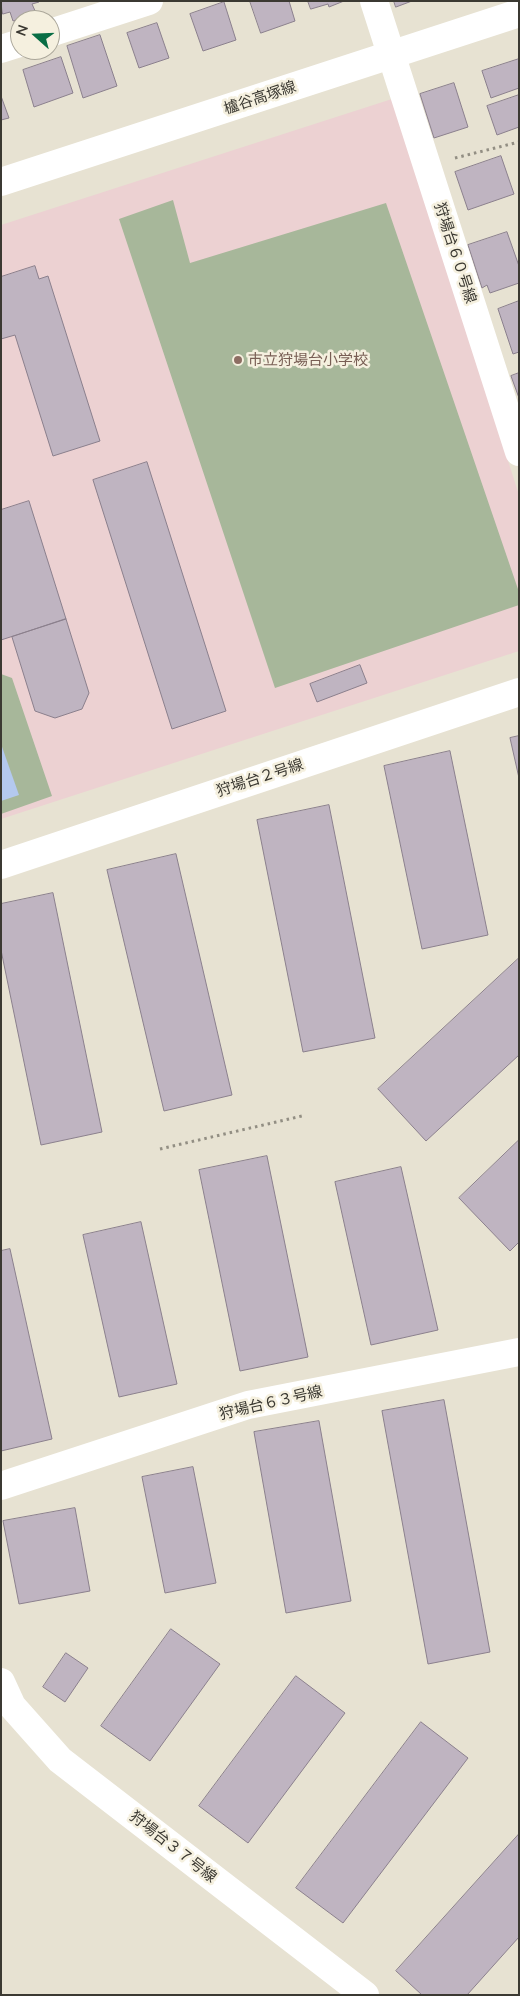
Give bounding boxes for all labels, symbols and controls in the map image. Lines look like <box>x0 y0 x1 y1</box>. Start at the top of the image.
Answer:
north arrow <box>10 10 60 60</box>
text: N <box>12 22 32 38</box>
street label: 櫨谷高塚線 <box>222 78 298 118</box>
street label: 狩場台６０号線 <box>430 200 480 306</box>
place label: 市立狩場台小学校 <box>248 351 368 369</box>
marker: 市立狩場台小学校 <box>232 354 244 366</box>
street label: 狩場台２号線 <box>214 756 306 800</box>
street label: 狩場台６３号線 <box>218 1382 324 1424</box>
street label: 狩場台３７号線 <box>126 1808 220 1886</box>

